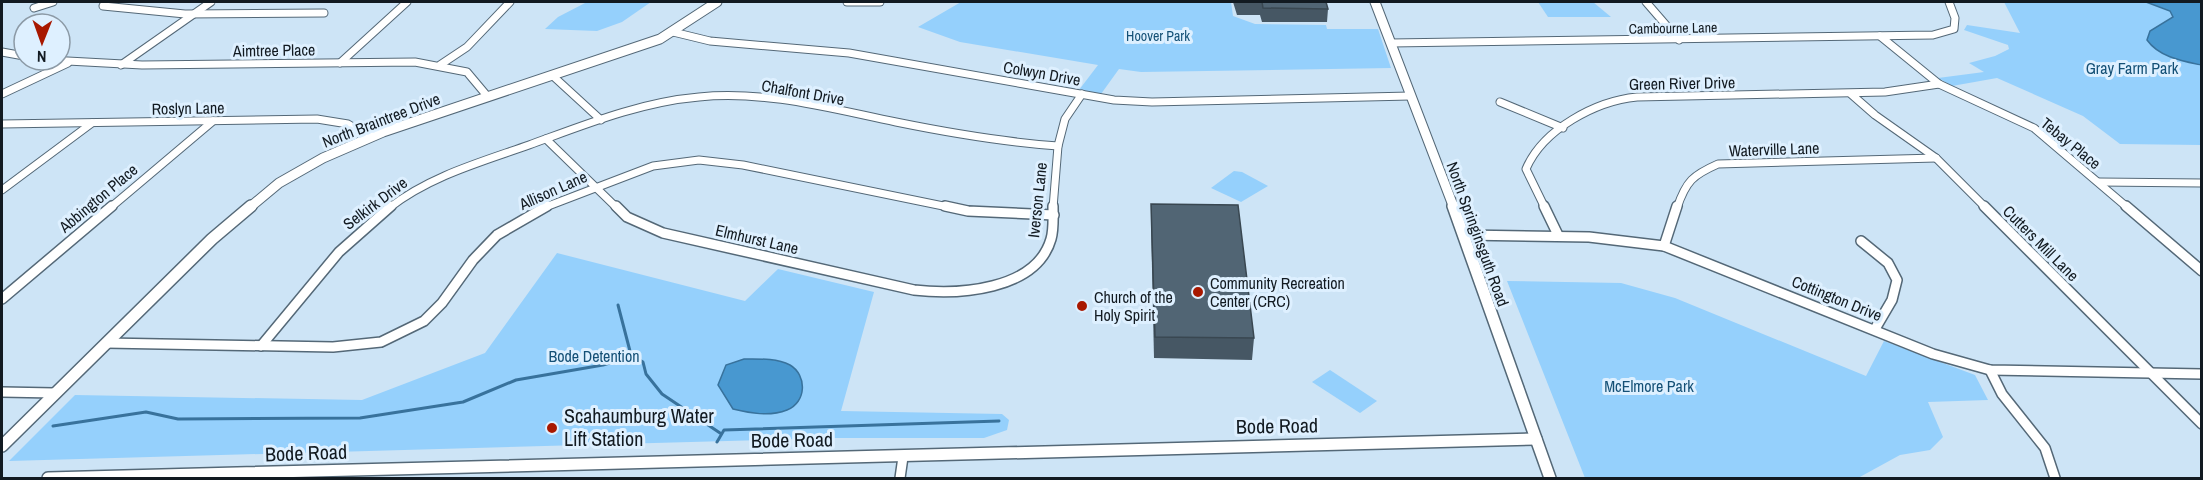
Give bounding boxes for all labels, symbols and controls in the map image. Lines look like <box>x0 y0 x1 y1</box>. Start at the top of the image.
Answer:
north arrow <box>12 12 72 72</box>
street label: Cambourne Lane <box>1628 18 1718 38</box>
park label: Hoover Park <box>1126 27 1190 45</box>
street label: Aimtree Place <box>232 38 315 62</box>
text: N <box>37 46 47 68</box>
street label: Colwyn Drive <box>1002 55 1082 91</box>
park label: Gray Farm Park <box>2086 57 2179 79</box>
street label: Green River Drive <box>1629 71 1735 95</box>
street label: Chalfont Drive <box>760 74 846 110</box>
street label: North Braintree Drive <box>319 87 443 153</box>
street label: Roslyn Lane <box>151 96 225 120</box>
street label: Tebay Place <box>2036 112 2106 174</box>
street label: Waterville Lane <box>1728 136 1820 162</box>
street label: Abbington Place <box>53 159 142 238</box>
street label: North Springinsguth Road <box>1442 159 1514 309</box>
street label: Iverson Lane <box>1022 161 1052 239</box>
street label: Allison Lane <box>515 165 590 215</box>
street label: Selkirk Drive <box>338 172 412 234</box>
street label: Cutters Mill Lane <box>1998 200 2084 286</box>
street label: Elmhurst Lane <box>713 219 801 259</box>
street label: Cottington Drive <box>1789 270 1885 326</box>
place label: Community Recreation Center (CRC) <box>1210 272 1345 312</box>
marker: Community Recreation Center (CRC) <box>1191 285 1205 299</box>
place label: Church of the Holy Spirit <box>1094 286 1173 326</box>
marker: Church of the Holy Spirit <box>1075 299 1089 313</box>
park label: Bode Detention <box>548 345 640 367</box>
park label: McElmore Park <box>1604 375 1694 397</box>
place label: Scahaumburg Water Lift Station <box>564 402 714 452</box>
street label: Bode Road <box>1236 411 1318 440</box>
marker: Scahaumburg Water Lift Station <box>545 421 559 435</box>
street label: Bode Road <box>751 425 833 454</box>
street label: Bode Road <box>265 438 347 467</box>

